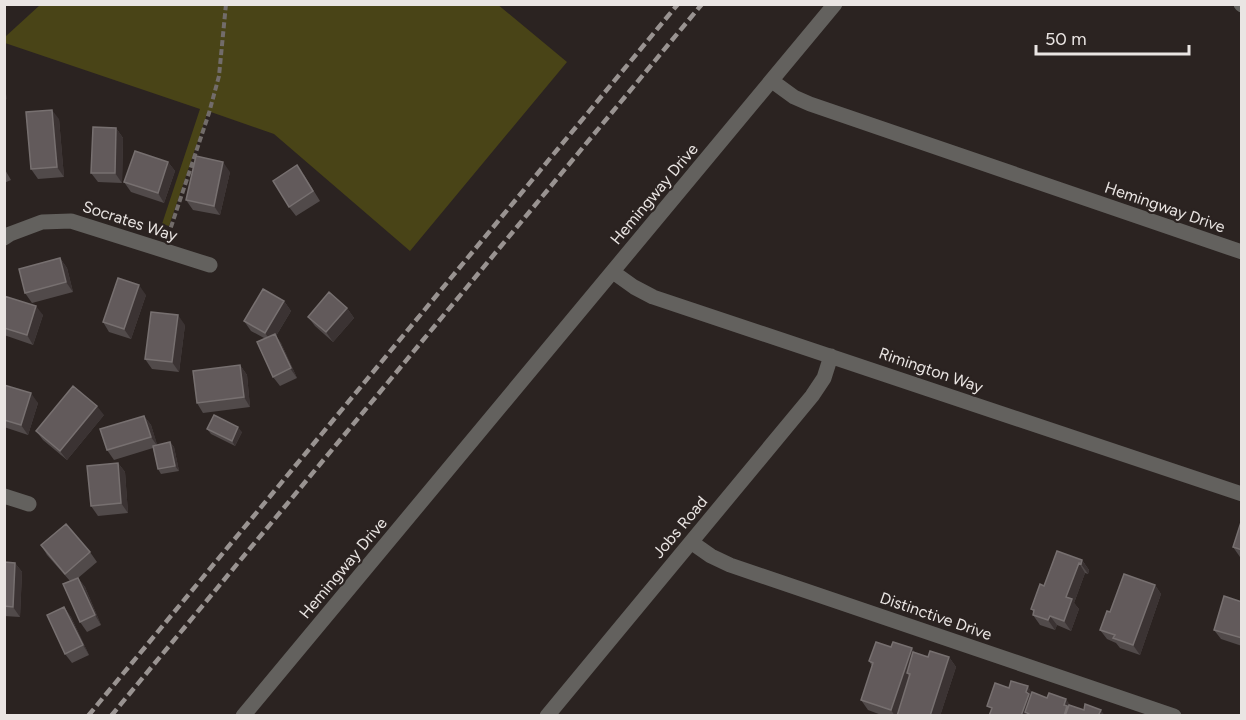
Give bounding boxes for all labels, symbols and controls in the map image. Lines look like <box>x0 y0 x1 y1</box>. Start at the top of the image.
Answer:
scale bar <box>1036 18 1189 56</box>
text: 50 m <box>1045 28 1087 50</box>
street label: Hemingway Drive <box>606 139 702 248</box>
street label: Hemingway Drive <box>1102 177 1228 237</box>
street label: Socrates Way <box>80 197 180 245</box>
street label: Rimington Way <box>877 343 986 397</box>
street label: Jobs Road <box>649 492 711 562</box>
street label: Hemingway Drive <box>295 513 391 622</box>
street label: Distinctive Drive <box>878 588 995 644</box>

